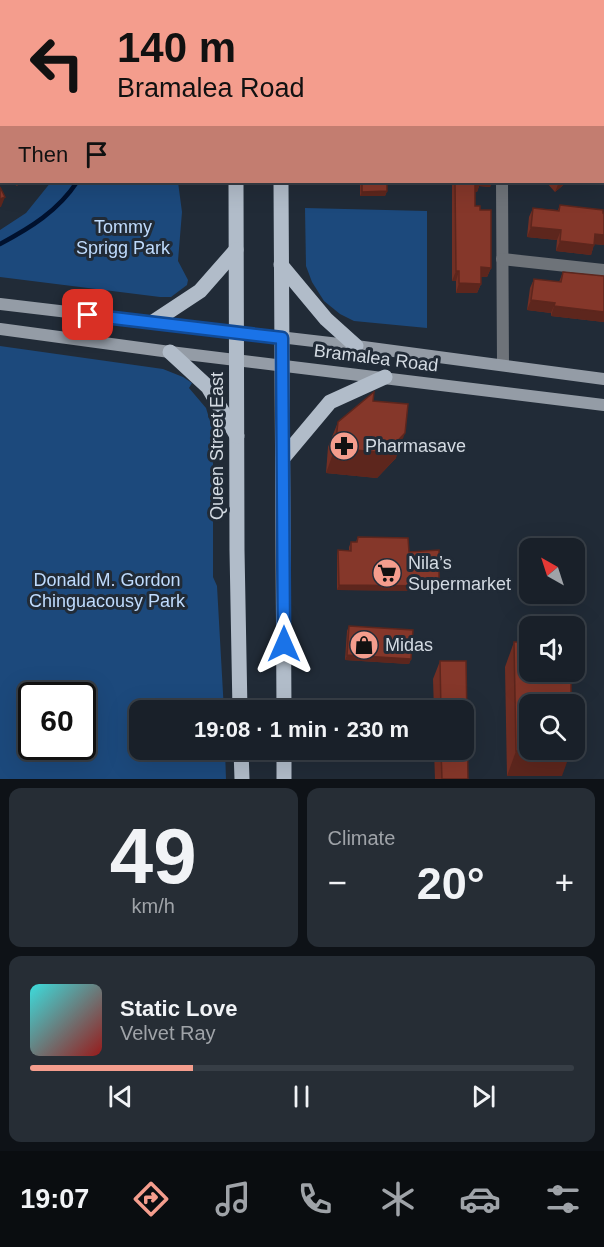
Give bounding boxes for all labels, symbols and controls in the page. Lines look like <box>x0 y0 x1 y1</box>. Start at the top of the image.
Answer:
icon: left <box>18 24 96 102</box>
text: 140 m <box>117 24 236 71</box>
text: Bramalea Road <box>117 73 305 103</box>
icon: arrive <box>80 138 113 171</box>
text: Then <box>18 142 68 167</box>
park label: Tommy Sprigg Park <box>76 217 171 258</box>
pin <box>62 289 113 340</box>
icon: arrive <box>71 298 104 331</box>
street label: Bramalea Road <box>313 340 439 376</box>
street label: Queen Street East <box>207 372 227 520</box>
pharmacy icon: Pharmasave <box>328 430 360 462</box>
place label: Pharmasave <box>365 436 466 456</box>
north arrow <box>519 538 585 604</box>
map controls <box>519 538 585 760</box>
place label: Nila’s Supermarket <box>408 553 511 594</box>
supermarket icon: Nila’s Supermarket <box>371 557 403 589</box>
park label: Donald M. Gordon Chinguacousy Park <box>29 570 186 611</box>
position arrow <box>252 612 316 676</box>
button: sound <box>519 616 585 682</box>
shop icon: Midas <box>348 629 380 661</box>
place label: Midas <box>385 635 433 655</box>
speed limit sign: 60 <box>18 682 96 760</box>
button: search <box>519 694 585 760</box>
text: 19:08 · 1 min · 230 m <box>194 717 409 742</box>
text: 49 <box>110 812 197 900</box>
text: Climate <box>328 827 395 849</box>
text: 20° <box>417 858 485 909</box>
text: − <box>328 864 347 901</box>
text: + <box>555 864 574 901</box>
text: km/h <box>132 895 175 917</box>
text: Static Love <box>120 996 237 1021</box>
text: Velvet Ray <box>120 1022 216 1044</box>
icon: previous <box>104 1080 137 1113</box>
icon: pause <box>285 1080 318 1113</box>
icon: next <box>467 1080 500 1113</box>
icon: directions <box>130 1178 172 1220</box>
icon: music <box>212 1178 254 1220</box>
icon: phone <box>294 1178 336 1220</box>
icon: climate <box>377 1178 419 1220</box>
icon: car <box>459 1178 501 1220</box>
icon: filters <box>542 1178 584 1220</box>
text: 19:07 <box>20 1184 89 1214</box>

